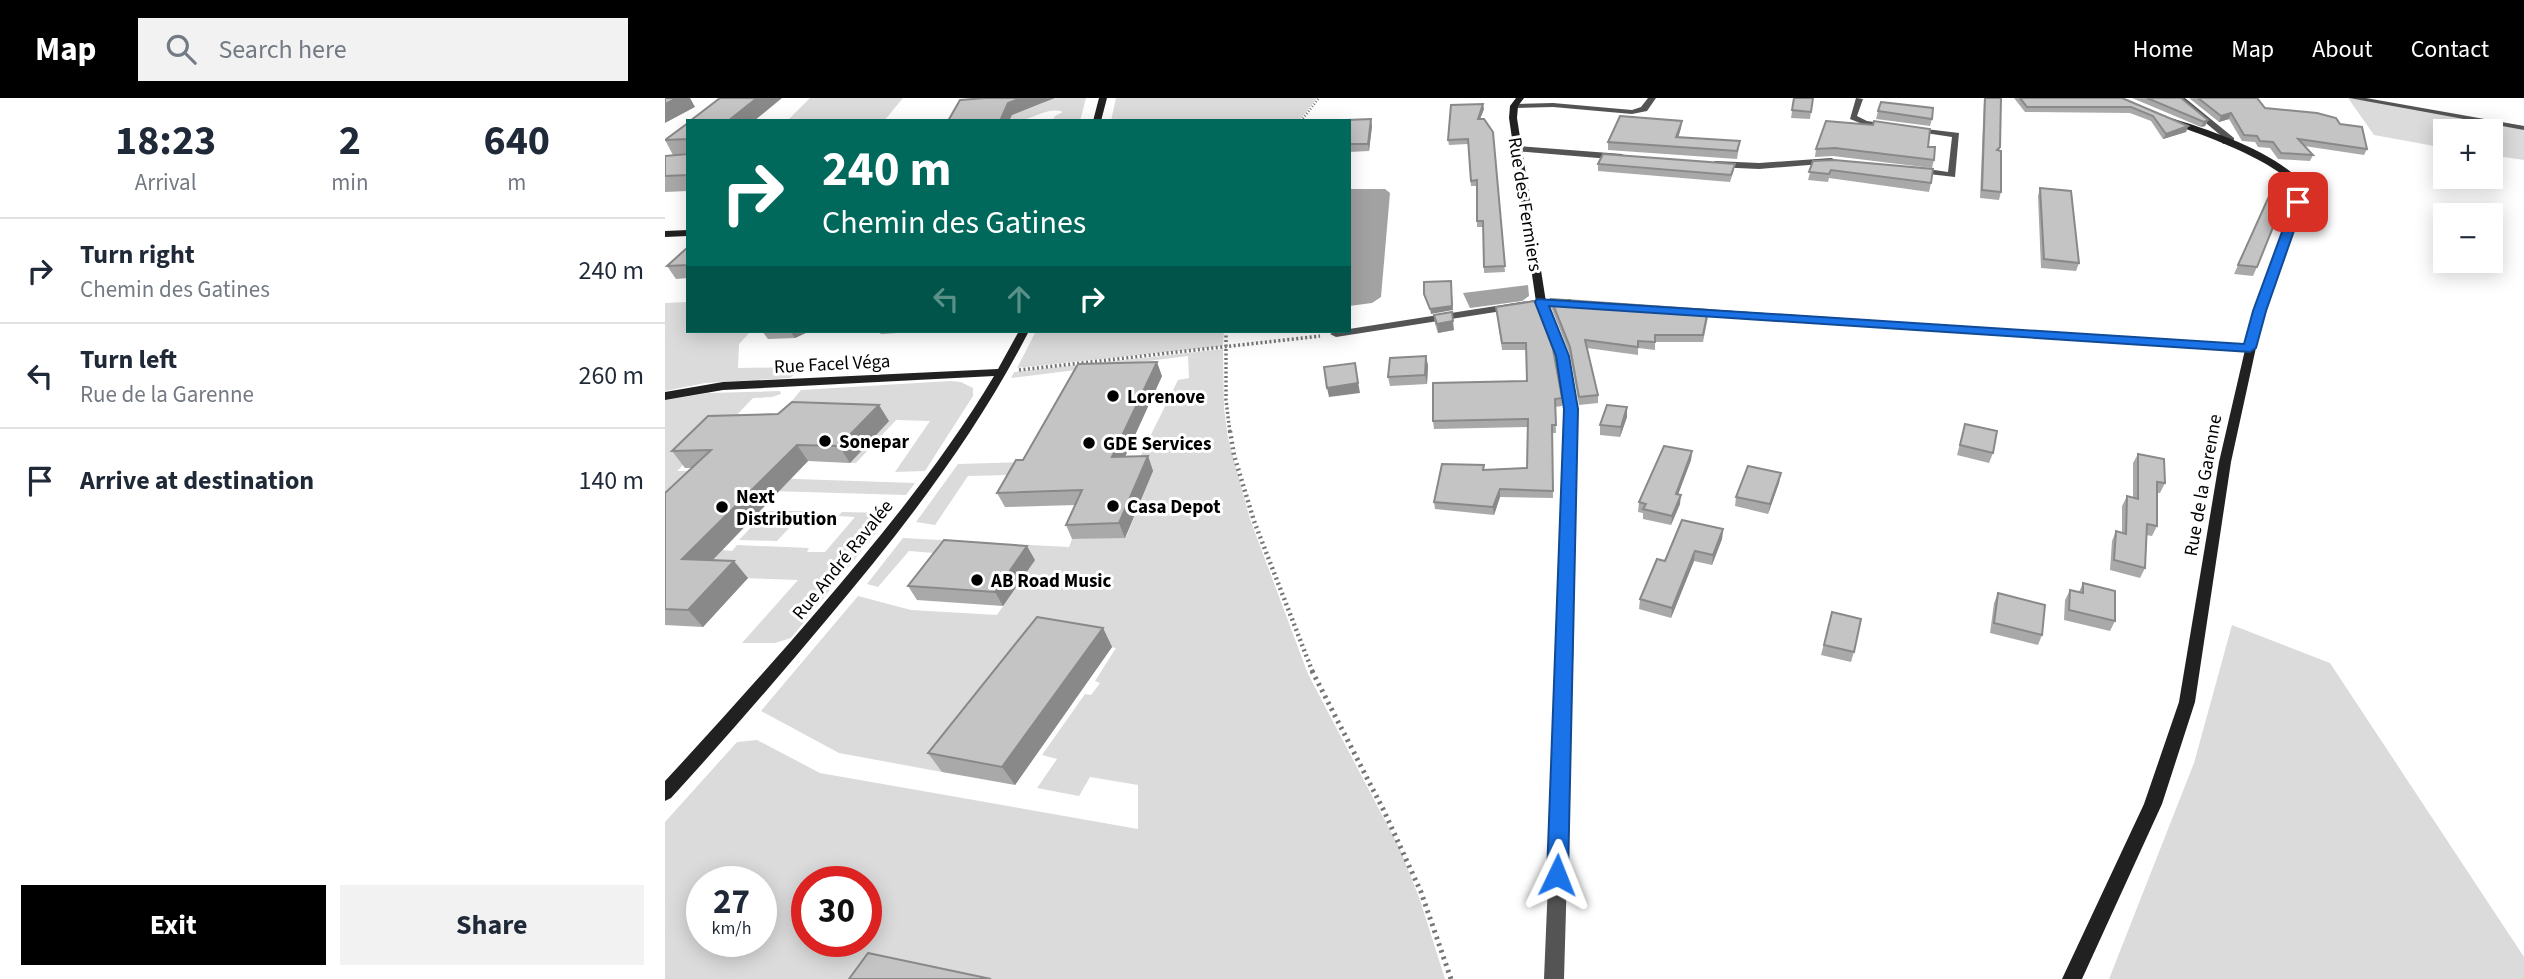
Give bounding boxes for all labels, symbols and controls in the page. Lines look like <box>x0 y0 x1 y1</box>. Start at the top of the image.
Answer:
search box <box>138 18 628 81</box>
text: Map <box>35 26 96 73</box>
icon: search <box>162 30 200 68</box>
text: Search here <box>218 31 347 68</box>
text: Home <box>2133 32 2193 67</box>
text: Map <box>2231 32 2274 67</box>
text: About <box>2312 32 2373 67</box>
text: Contact <box>2411 32 2489 67</box>
text: 18:23 <box>115 111 216 171</box>
text: 2 <box>339 111 361 171</box>
text: 640 <box>483 111 550 171</box>
map controls <box>2433 119 2503 273</box>
button: + <box>2433 119 2503 189</box>
text: 240 m <box>822 135 951 205</box>
street label: Rue des Fermiers <box>1501 135 1548 273</box>
icon: right <box>707 147 798 238</box>
text: Arrival <box>135 166 197 199</box>
text: min <box>331 166 369 199</box>
text: m <box>507 166 526 199</box>
pin <box>2268 172 2328 232</box>
icon: arrive <box>2279 183 2317 221</box>
text: Chemin des Gatines <box>822 200 1086 246</box>
button: − <box>2433 203 2503 273</box>
text: Turn right <box>80 236 195 273</box>
icon: right <box>21 252 59 290</box>
text: 240 m <box>578 252 644 289</box>
text: Chemin des Gatines <box>80 273 270 306</box>
icon: left <box>927 280 965 318</box>
icon: ahead <box>1000 280 1038 318</box>
icon: right <box>1073 280 1111 318</box>
text: Turn left <box>80 341 177 378</box>
street label: Rue Facel Véga <box>773 348 891 381</box>
icon: left <box>21 357 59 395</box>
text: 260 m <box>578 357 644 394</box>
text: Rue de la Garenne <box>80 378 254 411</box>
place label: Lorenove <box>1127 384 1205 411</box>
marker: Lorenove <box>1105 388 1121 404</box>
street label: Rue de la Garenne <box>2178 412 2229 558</box>
place label: Sonepar <box>839 429 910 456</box>
place label: GDE Services <box>1103 431 1211 458</box>
marker: Sonepar <box>817 433 833 449</box>
marker: GDE Services <box>1081 435 1097 451</box>
icon: arrive <box>21 462 59 500</box>
text: Arrive at destination <box>80 462 314 499</box>
text: 140 m <box>578 462 644 499</box>
place label: Next Distribution <box>736 484 837 533</box>
street label: Rue André Ravalée <box>786 494 900 626</box>
place label: Casa Depot <box>1127 494 1220 521</box>
marker: Casa Depot <box>1105 498 1121 514</box>
marker: Next Distribution <box>714 499 730 515</box>
place label: AB Road Music <box>990 568 1112 595</box>
marker: AB Road Music <box>969 572 985 588</box>
position arrow <box>1520 838 1594 912</box>
speed limit sign: 30 <box>791 866 882 957</box>
text: 27 <box>713 877 750 927</box>
button: Exit <box>21 885 326 965</box>
button: Share <box>340 885 644 965</box>
text: km/h <box>712 916 751 941</box>

